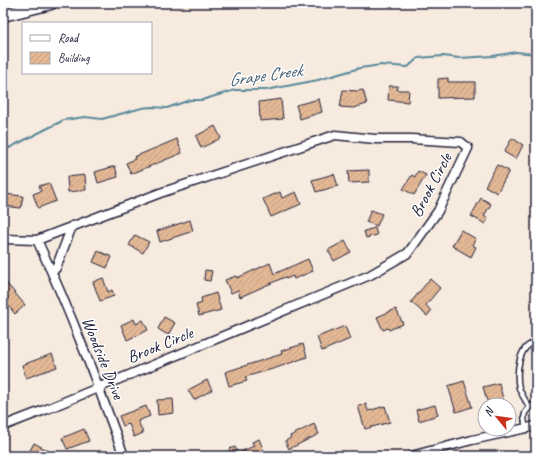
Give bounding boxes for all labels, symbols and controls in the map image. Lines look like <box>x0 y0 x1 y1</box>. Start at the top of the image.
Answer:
legend <box>22 22 152 74</box>
text: Road <box>58 30 80 46</box>
text: Building <box>58 50 90 66</box>
water label: Grape Creek <box>227 59 306 91</box>
street label: Brook Circle <box>405 148 457 220</box>
street label: Woodside Drive <box>77 314 130 403</box>
street label: Brook Circle <box>124 322 197 368</box>
north arrow <box>477 397 517 437</box>
text: N <box>480 404 497 419</box>

